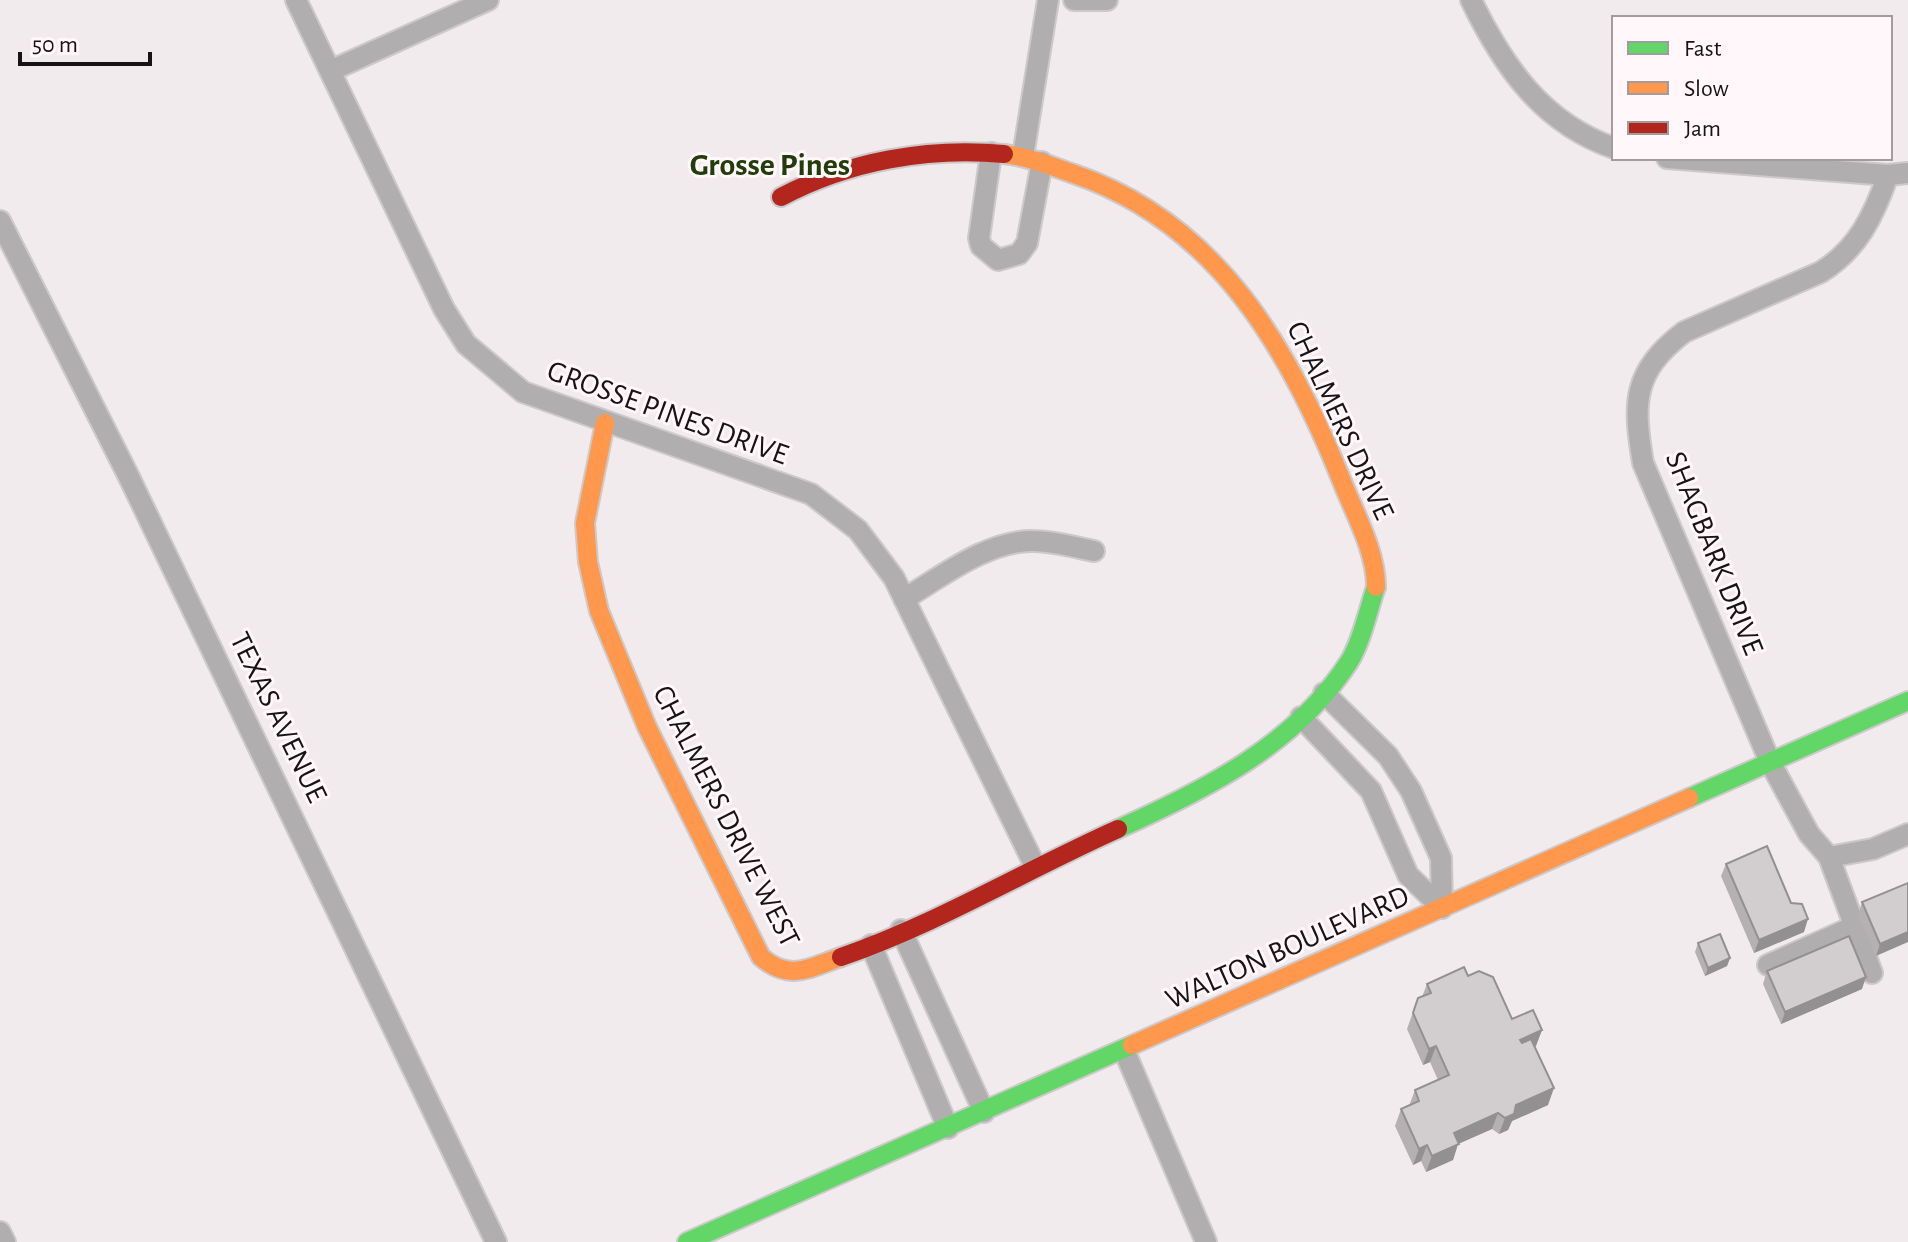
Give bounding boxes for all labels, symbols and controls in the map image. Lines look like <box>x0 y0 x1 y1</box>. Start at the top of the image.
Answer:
scale bar <box>20 16 150 66</box>
legend <box>1612 16 1892 160</box>
text: 50 m <box>32 33 78 57</box>
text: Fast <box>1684 37 1722 61</box>
text: Slow <box>1684 77 1729 101</box>
text: Jam <box>1684 117 1721 141</box>
district label: Grosse Pines <box>690 149 850 181</box>
street label: CHALMERS DRIVE <box>1281 317 1399 524</box>
street label: GROSSE PINES DRIVE <box>543 355 792 470</box>
street label: SHAGBARK DRIVE <box>1660 448 1768 659</box>
street label: TEXAS AVENUE <box>224 628 332 807</box>
street label: CHALMERS DRIVE WEST <box>647 681 805 952</box>
street label: WALTON BOULEVARD <box>1161 881 1414 1015</box>

